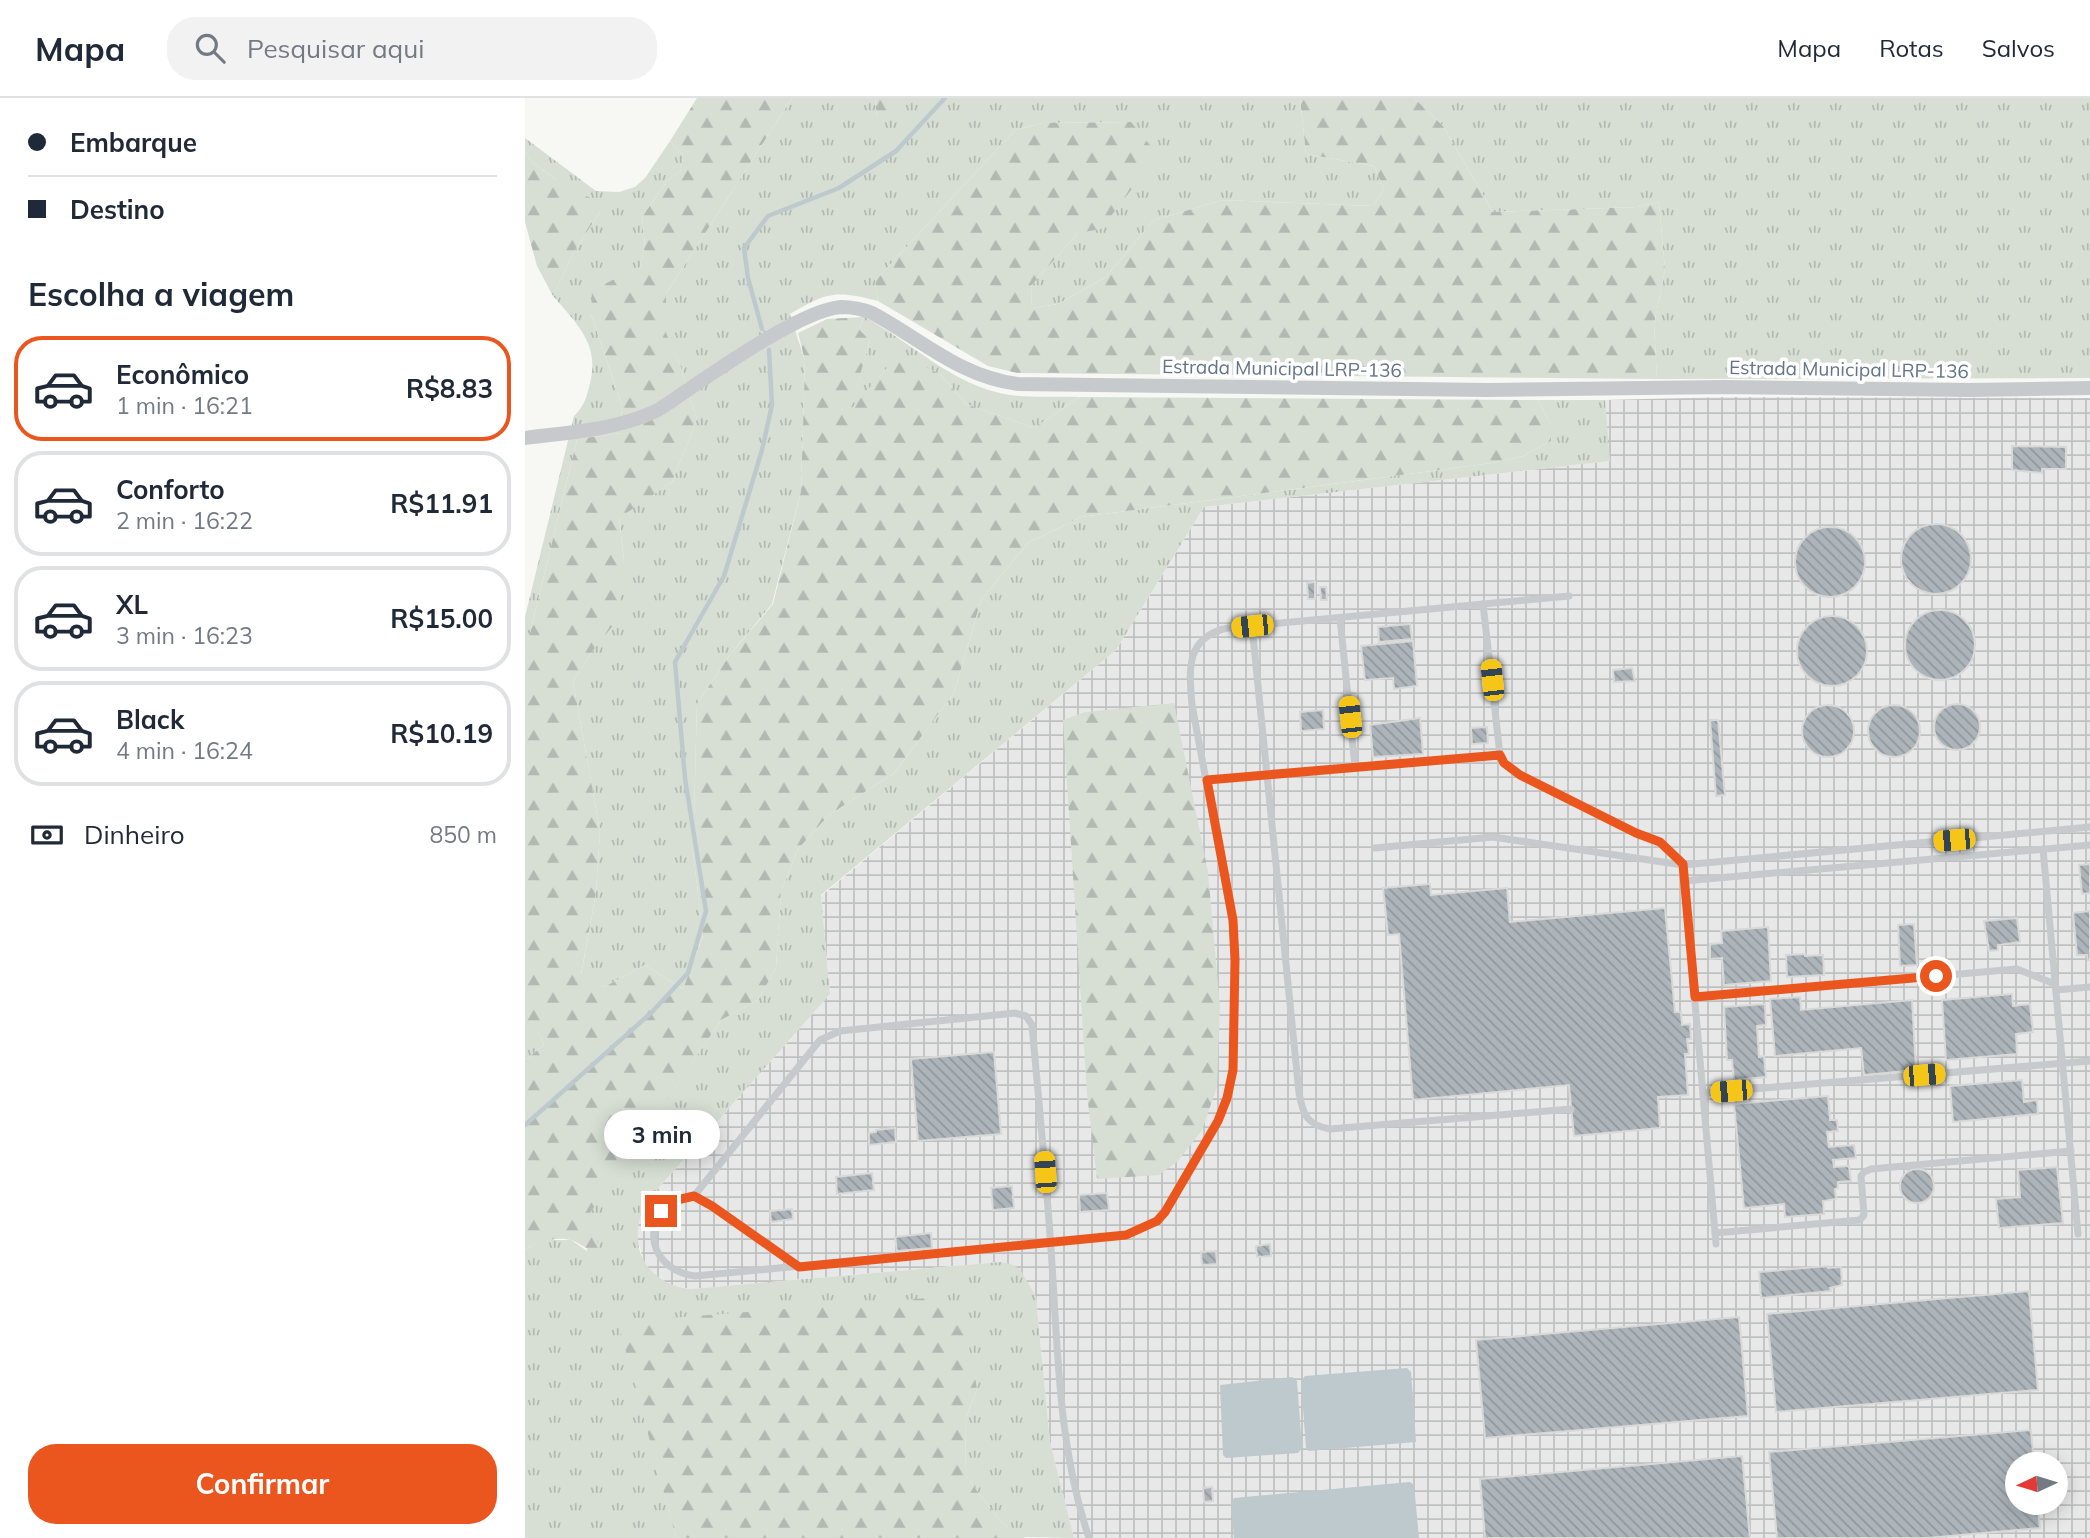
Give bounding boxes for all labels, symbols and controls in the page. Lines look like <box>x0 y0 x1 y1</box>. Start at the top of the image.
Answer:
search box <box>167 17 657 80</box>
text: Mapa <box>35 28 125 69</box>
icon: search <box>191 29 229 67</box>
text: Pesquisar aqui <box>247 32 424 65</box>
text: Mapa <box>1777 33 1841 63</box>
text: Rotas <box>1879 33 1944 63</box>
text: Salvos <box>1982 33 2055 63</box>
text: Embarque <box>70 126 197 159</box>
text: Destino <box>70 193 165 226</box>
text: Escolha a viagem <box>28 274 294 314</box>
street label: Estrada Municipal LRP-136 <box>1162 354 1402 382</box>
street label: Estrada Municipal LRP-136 <box>1729 355 1969 383</box>
icon: car <box>32 357 95 420</box>
text: Econômico <box>116 358 249 391</box>
text: R$8.83 <box>406 372 493 405</box>
text: 1 min · 16:21 <box>116 391 253 420</box>
icon: car <box>32 472 95 535</box>
text: Conforto <box>116 473 225 506</box>
text: R$11.91 <box>390 487 493 520</box>
text: 2 min · 16:22 <box>116 506 253 535</box>
icon: car <box>32 587 95 650</box>
text: XL <box>116 588 148 621</box>
text: R$15.00 <box>390 602 493 635</box>
car <box>1231 613 1274 639</box>
text: 3 min · 16:23 <box>116 621 253 650</box>
car <box>1480 658 1505 702</box>
car <box>1338 695 1363 739</box>
icon: car <box>32 702 95 765</box>
text: Black <box>116 703 184 736</box>
text: R$10.19 <box>390 717 493 750</box>
text: 4 min · 16:24 <box>116 736 253 765</box>
icon: cash <box>28 816 66 854</box>
text: Dinheiro <box>84 818 185 851</box>
text: 850 m <box>429 820 497 849</box>
car <box>1933 828 1976 852</box>
route start <box>1920 960 1952 992</box>
car <box>1903 1063 1946 1087</box>
car <box>1710 1079 1753 1103</box>
callout: 3 min <box>603 1110 719 1158</box>
text: 3 min <box>632 1120 692 1149</box>
car <box>1034 1150 1057 1194</box>
route end <box>645 1195 677 1227</box>
button: Confirmar <box>28 1444 497 1524</box>
north arrow <box>2005 1452 2069 1516</box>
map controls <box>2005 1452 2068 1515</box>

